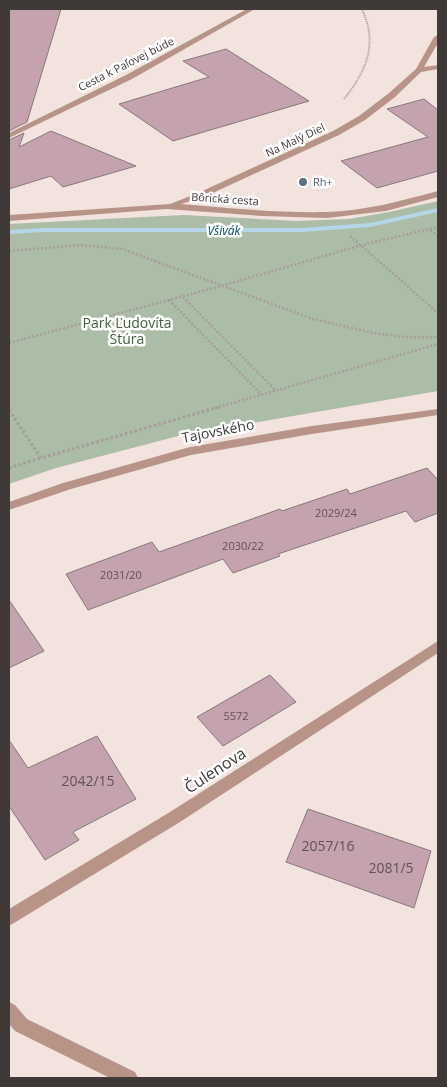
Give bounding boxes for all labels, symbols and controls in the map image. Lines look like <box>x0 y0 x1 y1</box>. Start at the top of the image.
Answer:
street label: Cesta k Paľovej búde <box>75 33 176 94</box>
street label: Na Malý Diel <box>263 119 327 160</box>
place label: Rh+ <box>313 174 333 189</box>
marker: Rh+ <box>297 176 309 188</box>
street label: Bôrická cesta <box>191 189 259 208</box>
water label: Všivák <box>208 222 242 239</box>
park label: Park Ľudovíta Štúra <box>82 313 172 348</box>
street label: Tajovského <box>180 414 256 447</box>
house number: 2029/24 <box>315 505 358 520</box>
house number: 2030/22 <box>222 538 264 553</box>
house number: 2031/20 <box>100 567 142 582</box>
house number: 5572 <box>223 708 249 723</box>
street label: Čulenova <box>180 742 250 798</box>
house number: 2042/15 <box>61 771 115 790</box>
house number: 2057/16 <box>301 836 355 855</box>
house number: 2081/5 <box>368 858 414 877</box>

